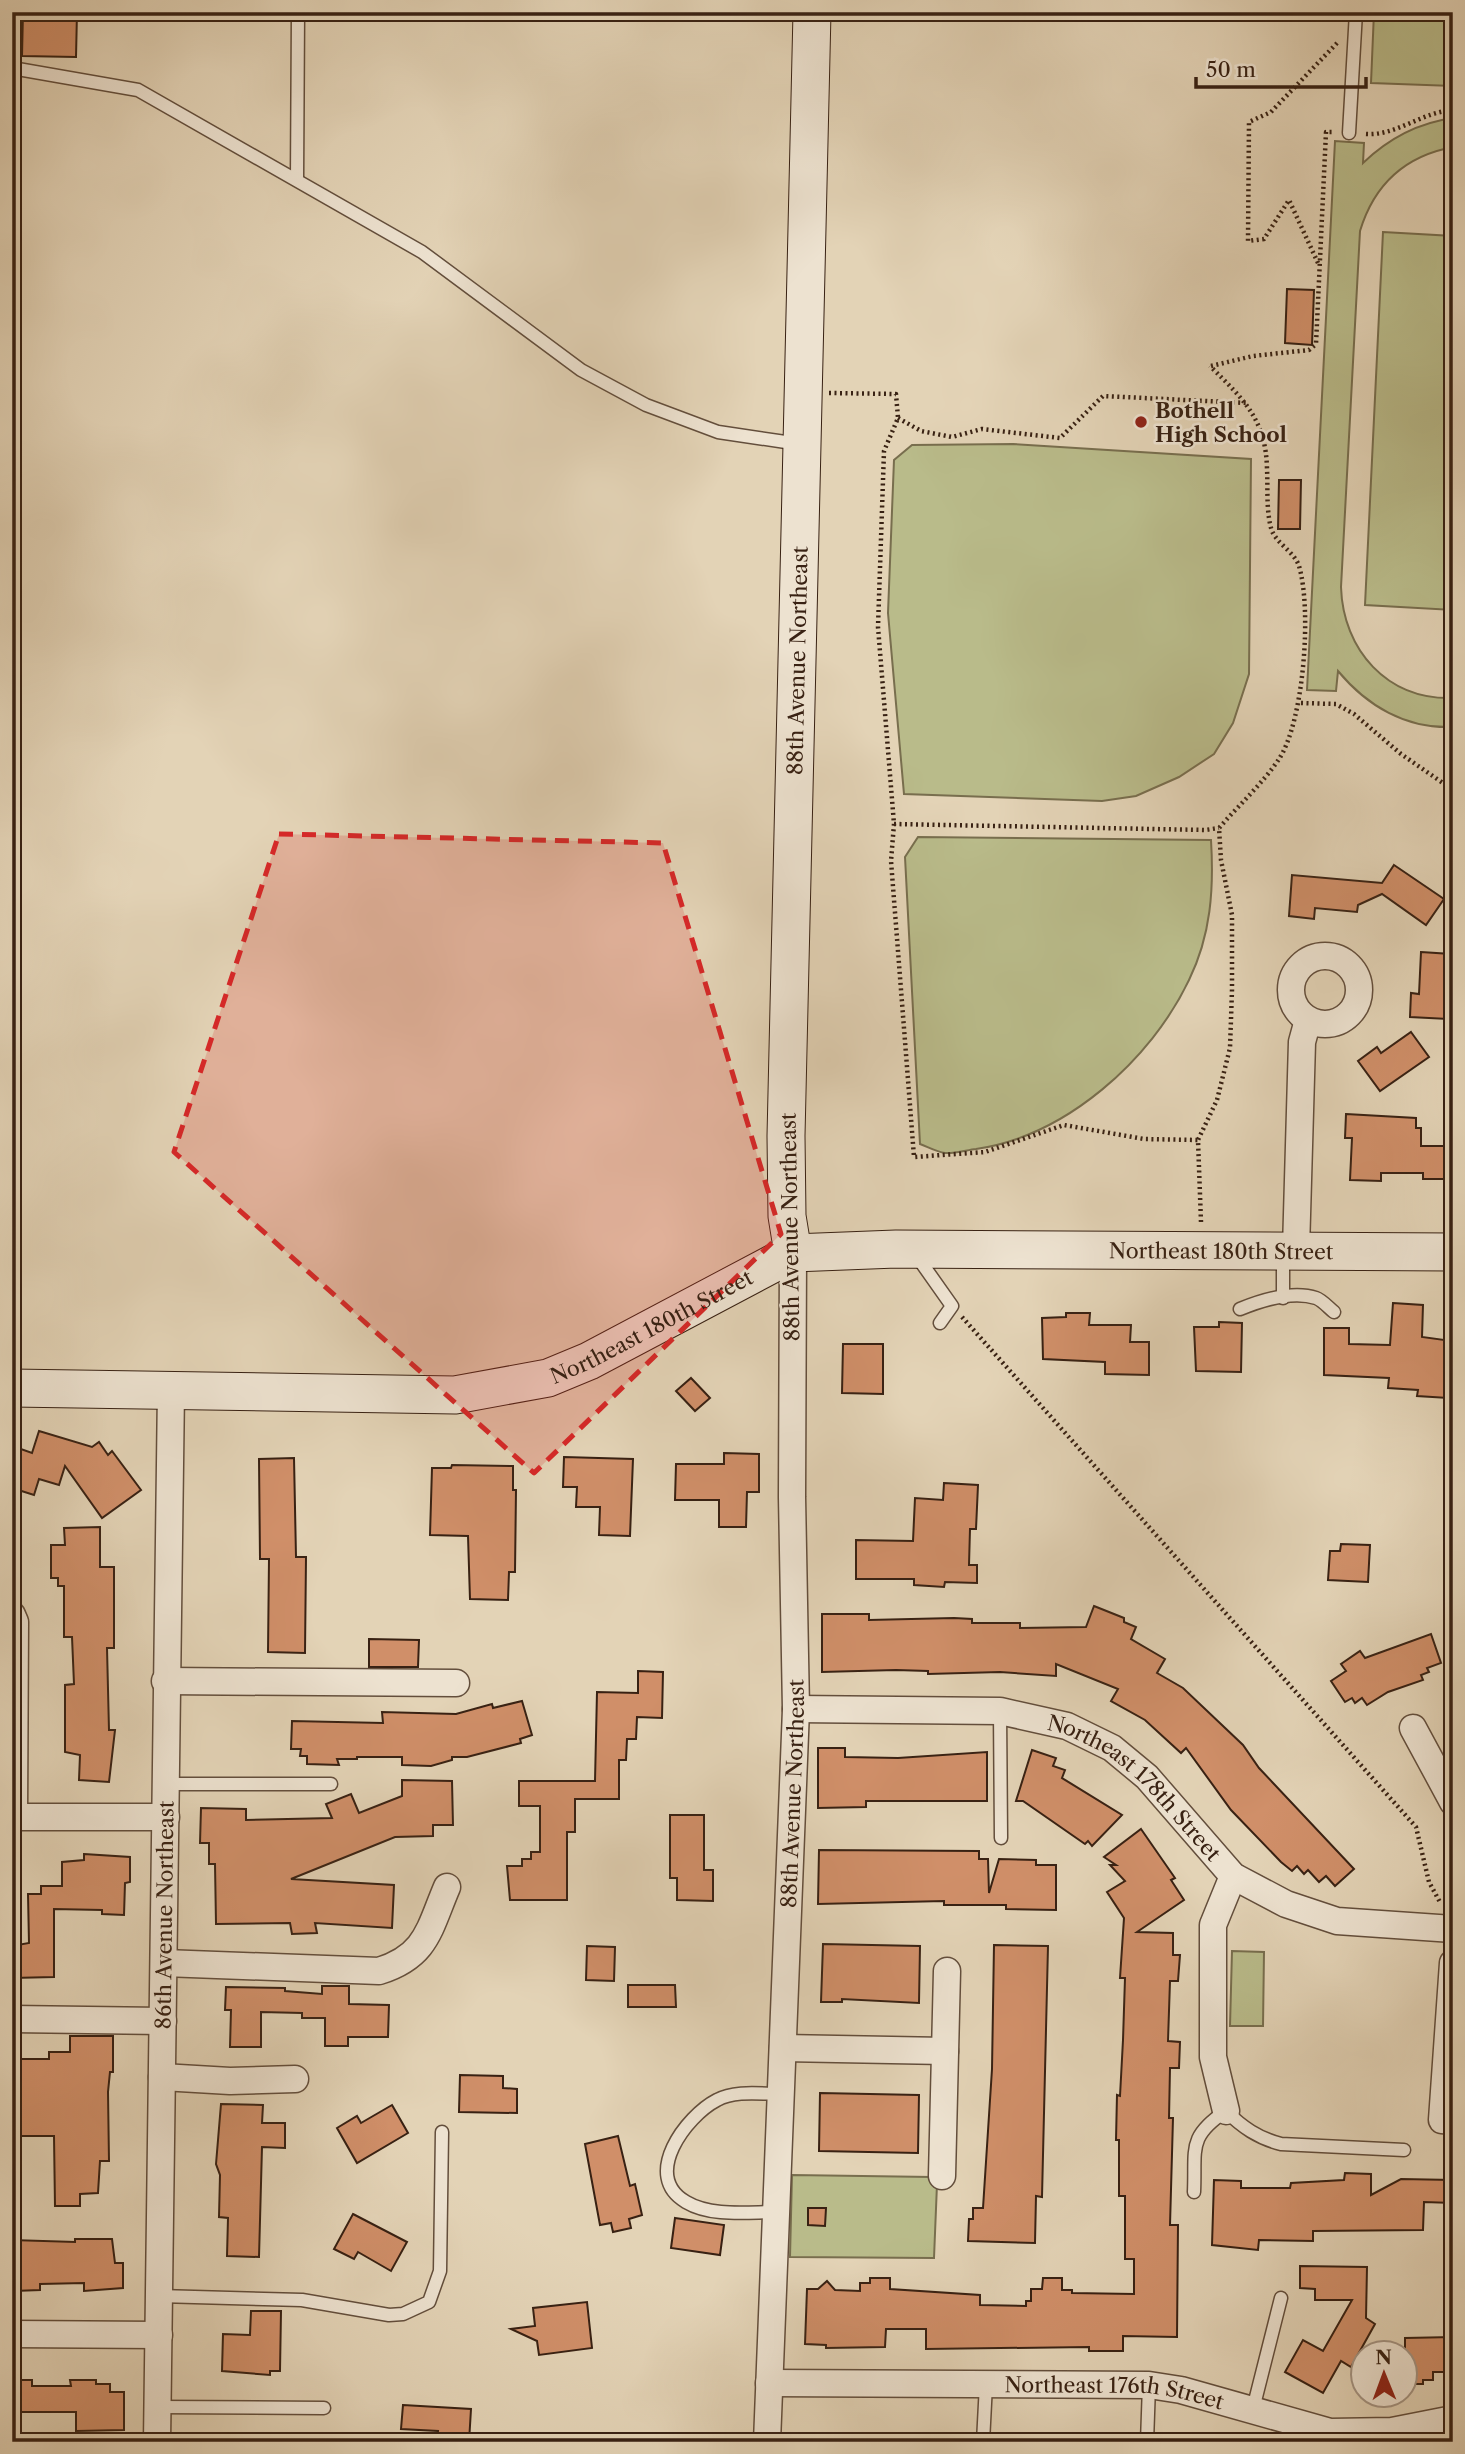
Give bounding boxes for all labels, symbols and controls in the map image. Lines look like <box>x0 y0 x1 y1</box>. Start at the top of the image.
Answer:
scale bar <box>1196 46 1365 90</box>
text: 50 m <box>1206 57 1256 82</box>
place label: Bothell High School <box>1155 398 1287 447</box>
marker: Bothell High School <box>1133 414 1149 430</box>
street label: 88th Avenue Northeast <box>782 545 812 775</box>
street label: 88th Avenue Northeast <box>775 1112 804 1342</box>
street label: Northeast 180th Street <box>1109 1238 1334 1264</box>
street label: Northeast 180th Street <box>546 1264 757 1388</box>
street label: 88th Avenue Northeast <box>776 1678 809 1908</box>
street label: Northeast 178th Street <box>1045 1710 1227 1866</box>
street label: 86th Avenue Northeast <box>150 1800 178 2030</box>
north arrow <box>1350 2338 1420 2408</box>
text: N <box>1375 2346 1392 2369</box>
street label: Northeast 176th Street <box>1004 2372 1227 2414</box>

